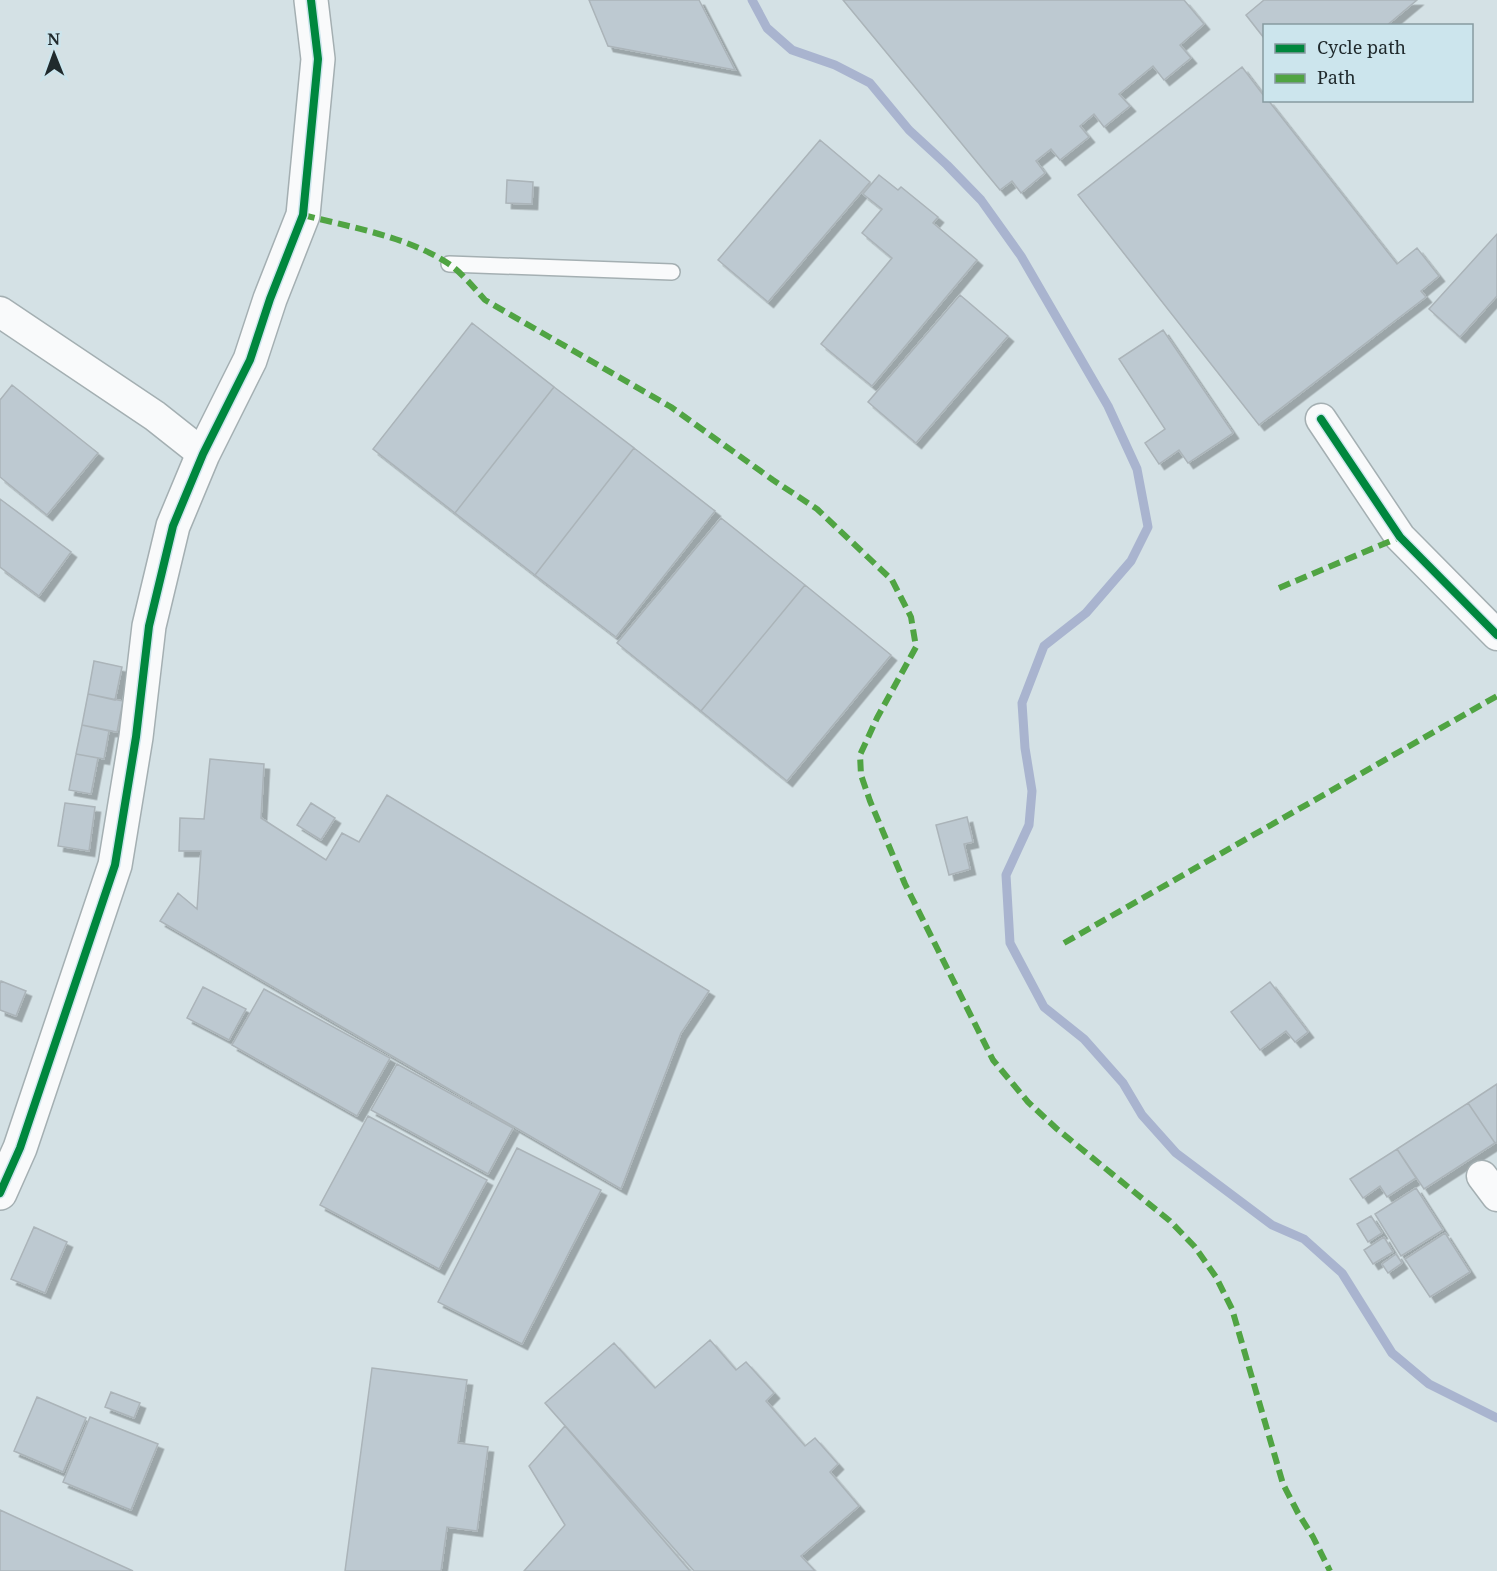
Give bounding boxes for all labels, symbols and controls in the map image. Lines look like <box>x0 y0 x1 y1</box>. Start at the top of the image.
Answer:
north arrow <box>24 24 84 84</box>
legend <box>1263 24 1473 102</box>
text: N <box>47 28 61 50</box>
text: Cycle path <box>1317 35 1406 59</box>
text: Path <box>1317 65 1356 89</box>

